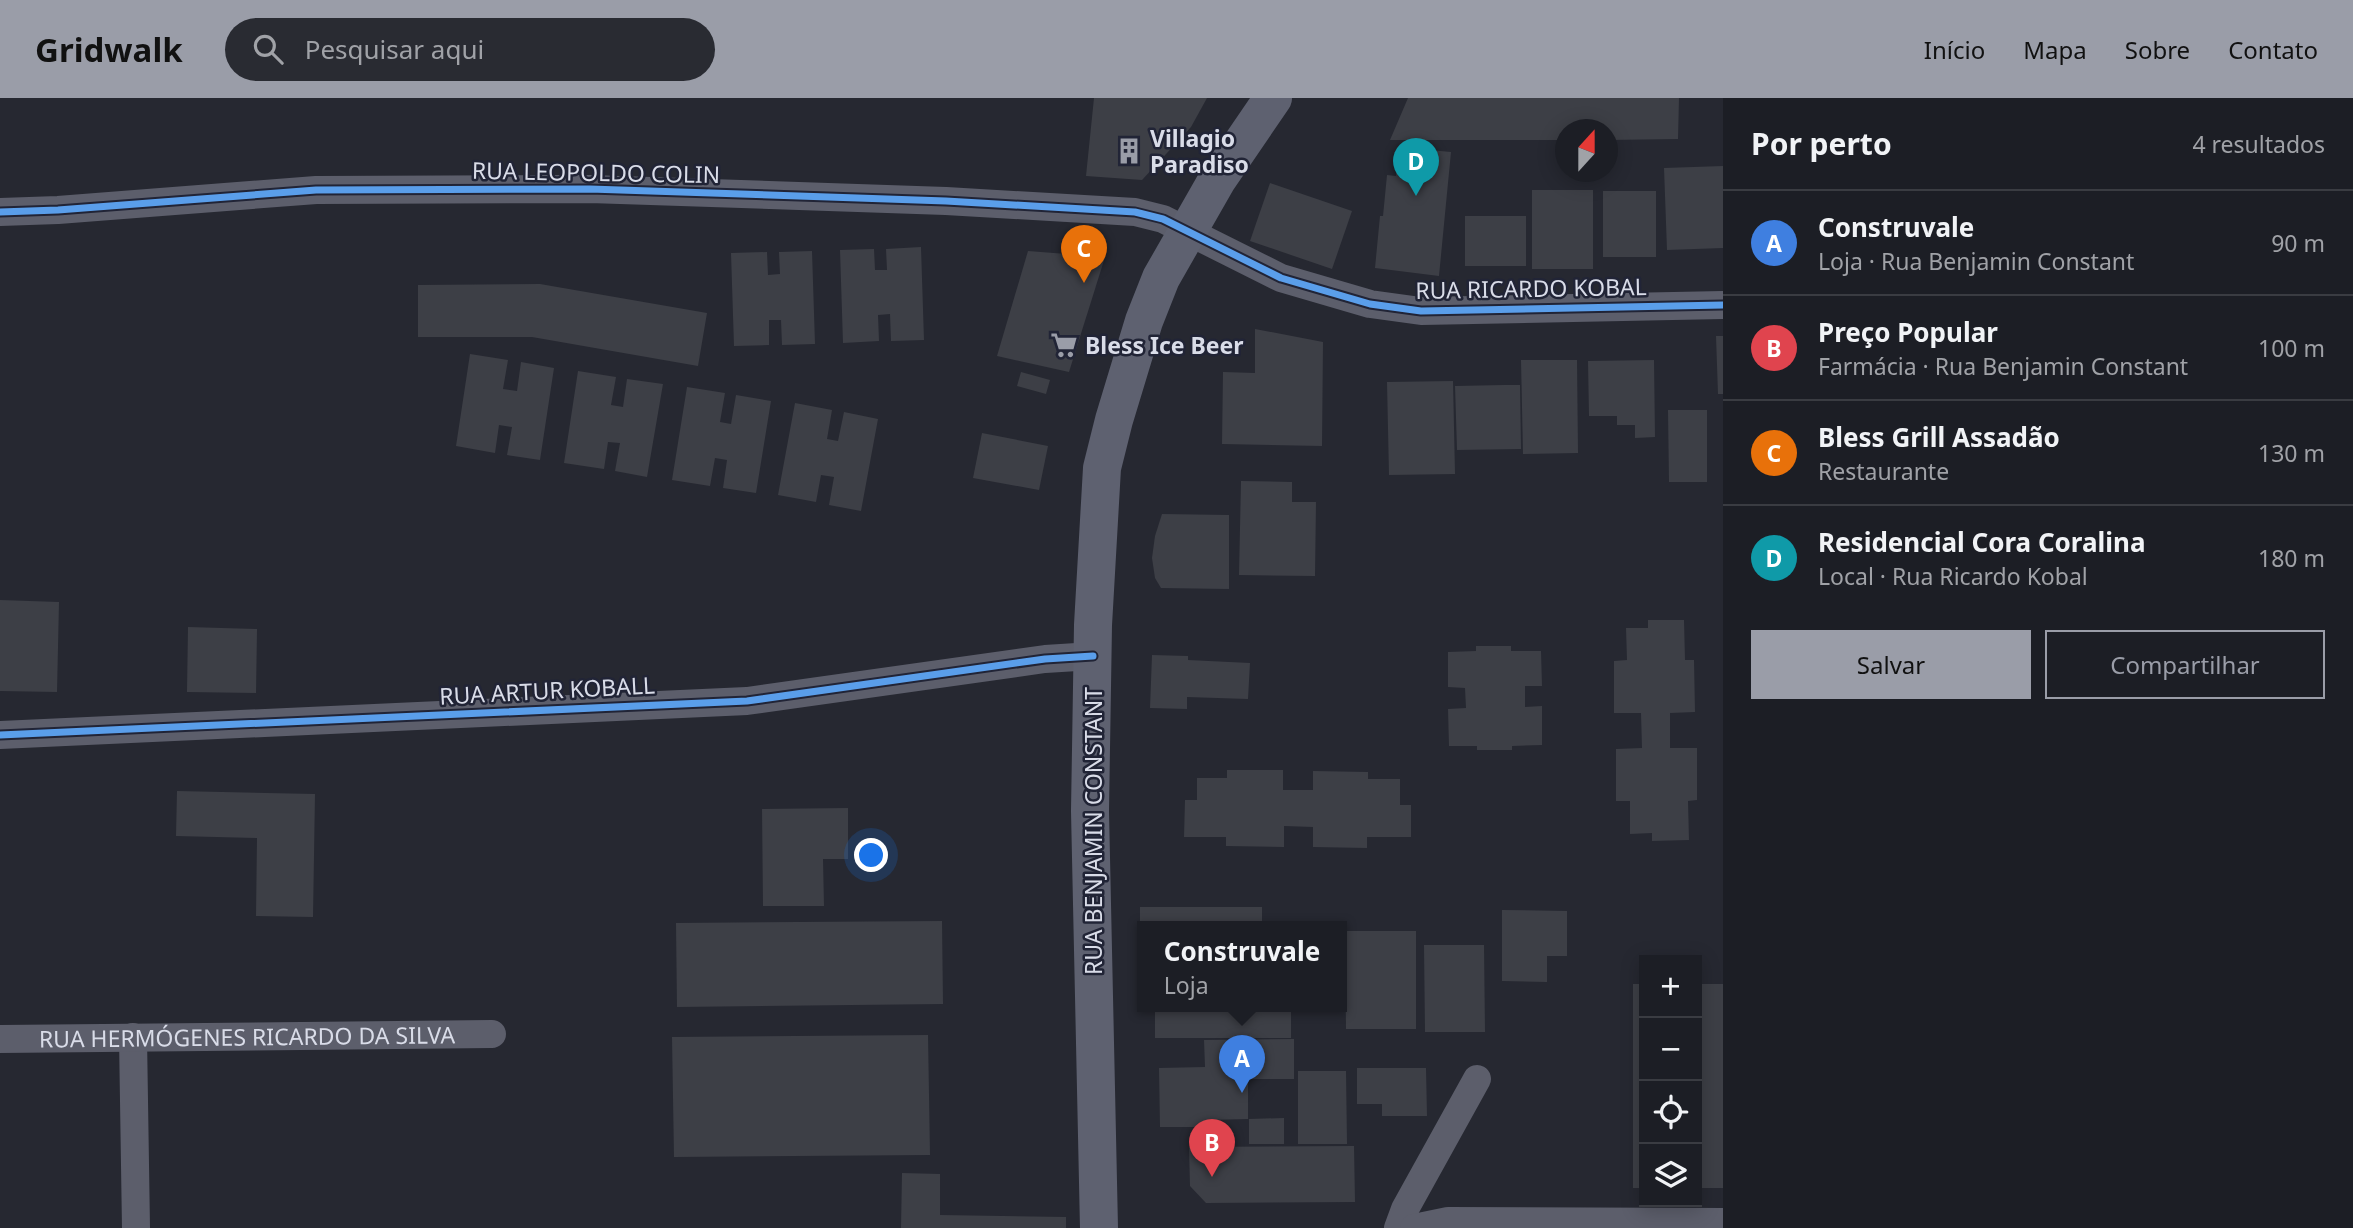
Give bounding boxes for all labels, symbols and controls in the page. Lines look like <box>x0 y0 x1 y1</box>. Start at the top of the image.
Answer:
search box <box>225 18 715 81</box>
text: Gridwalk <box>35 27 183 72</box>
icon: search <box>249 30 287 68</box>
text: Pesquisar aqui <box>305 31 484 67</box>
text: Início <box>1924 33 1985 66</box>
text: Mapa <box>2023 33 2087 66</box>
text: Sobre <box>2125 33 2190 66</box>
text: Contato <box>2228 33 2318 66</box>
north arrow <box>1555 119 1618 182</box>
place label: Villagio Paradiso <box>1150 122 1249 180</box>
text: Por perto <box>1751 123 1892 164</box>
text: 4 resultados <box>2192 128 2325 160</box>
building icon: Villagio Paradiso <box>1114 136 1144 166</box>
pin: D <box>1393 138 1439 196</box>
street label: RUA LEOPOLDO COLIN <box>472 154 720 190</box>
text: Construvale <box>1818 209 1974 245</box>
pin: C <box>1061 225 1107 283</box>
text: A <box>1766 227 1782 259</box>
text: 90 m <box>2271 227 2325 259</box>
text: Loja · Rua Benjamin Constant <box>1818 245 2134 277</box>
street label: RUA RICARDO KOBAL <box>1415 270 1647 306</box>
text: Preço Popular <box>1818 314 1998 350</box>
place label: Bless Ice Beer <box>1085 329 1244 361</box>
supermarket icon: Bless Ice Beer <box>1049 330 1079 360</box>
text: B <box>1766 332 1782 364</box>
text: 100 m <box>2258 332 2325 364</box>
text: Farmácia · Rua Benjamin Constant <box>1818 350 2188 382</box>
text: Bless Grill Assadão <box>1818 419 2060 455</box>
text: C <box>1767 437 1781 469</box>
text: 130 m <box>2258 437 2325 469</box>
text: Restaurante <box>1818 455 1949 487</box>
text: Residencial Cora Coralina <box>1818 524 2146 560</box>
text: D <box>1766 542 1782 574</box>
text: 180 m <box>2258 542 2325 574</box>
text: Local · Rua Ricardo Kobal <box>1818 560 2088 592</box>
button: Salvar <box>1751 630 2031 699</box>
button: Compartilhar <box>2045 630 2325 699</box>
street label: RUA ARTUR KOBALL <box>438 668 656 712</box>
street label: RUA BENJAMIN CONSTANT <box>1077 687 1109 975</box>
your location <box>854 838 888 872</box>
popup <box>1137 921 1347 1012</box>
text: Construvale <box>1164 933 1320 969</box>
map controls <box>1639 955 1702 1207</box>
button: + <box>1639 955 1702 1018</box>
text: Loja <box>1164 969 1209 1001</box>
street label: RUA HERMÓGENES RICARDO DA SILVA <box>39 1018 456 1055</box>
button: − <box>1639 1018 1702 1081</box>
pin: A <box>1219 1035 1265 1093</box>
button: locate <box>1639 1081 1702 1144</box>
pin: B <box>1189 1119 1235 1177</box>
button: layers <box>1639 1144 1702 1207</box>

